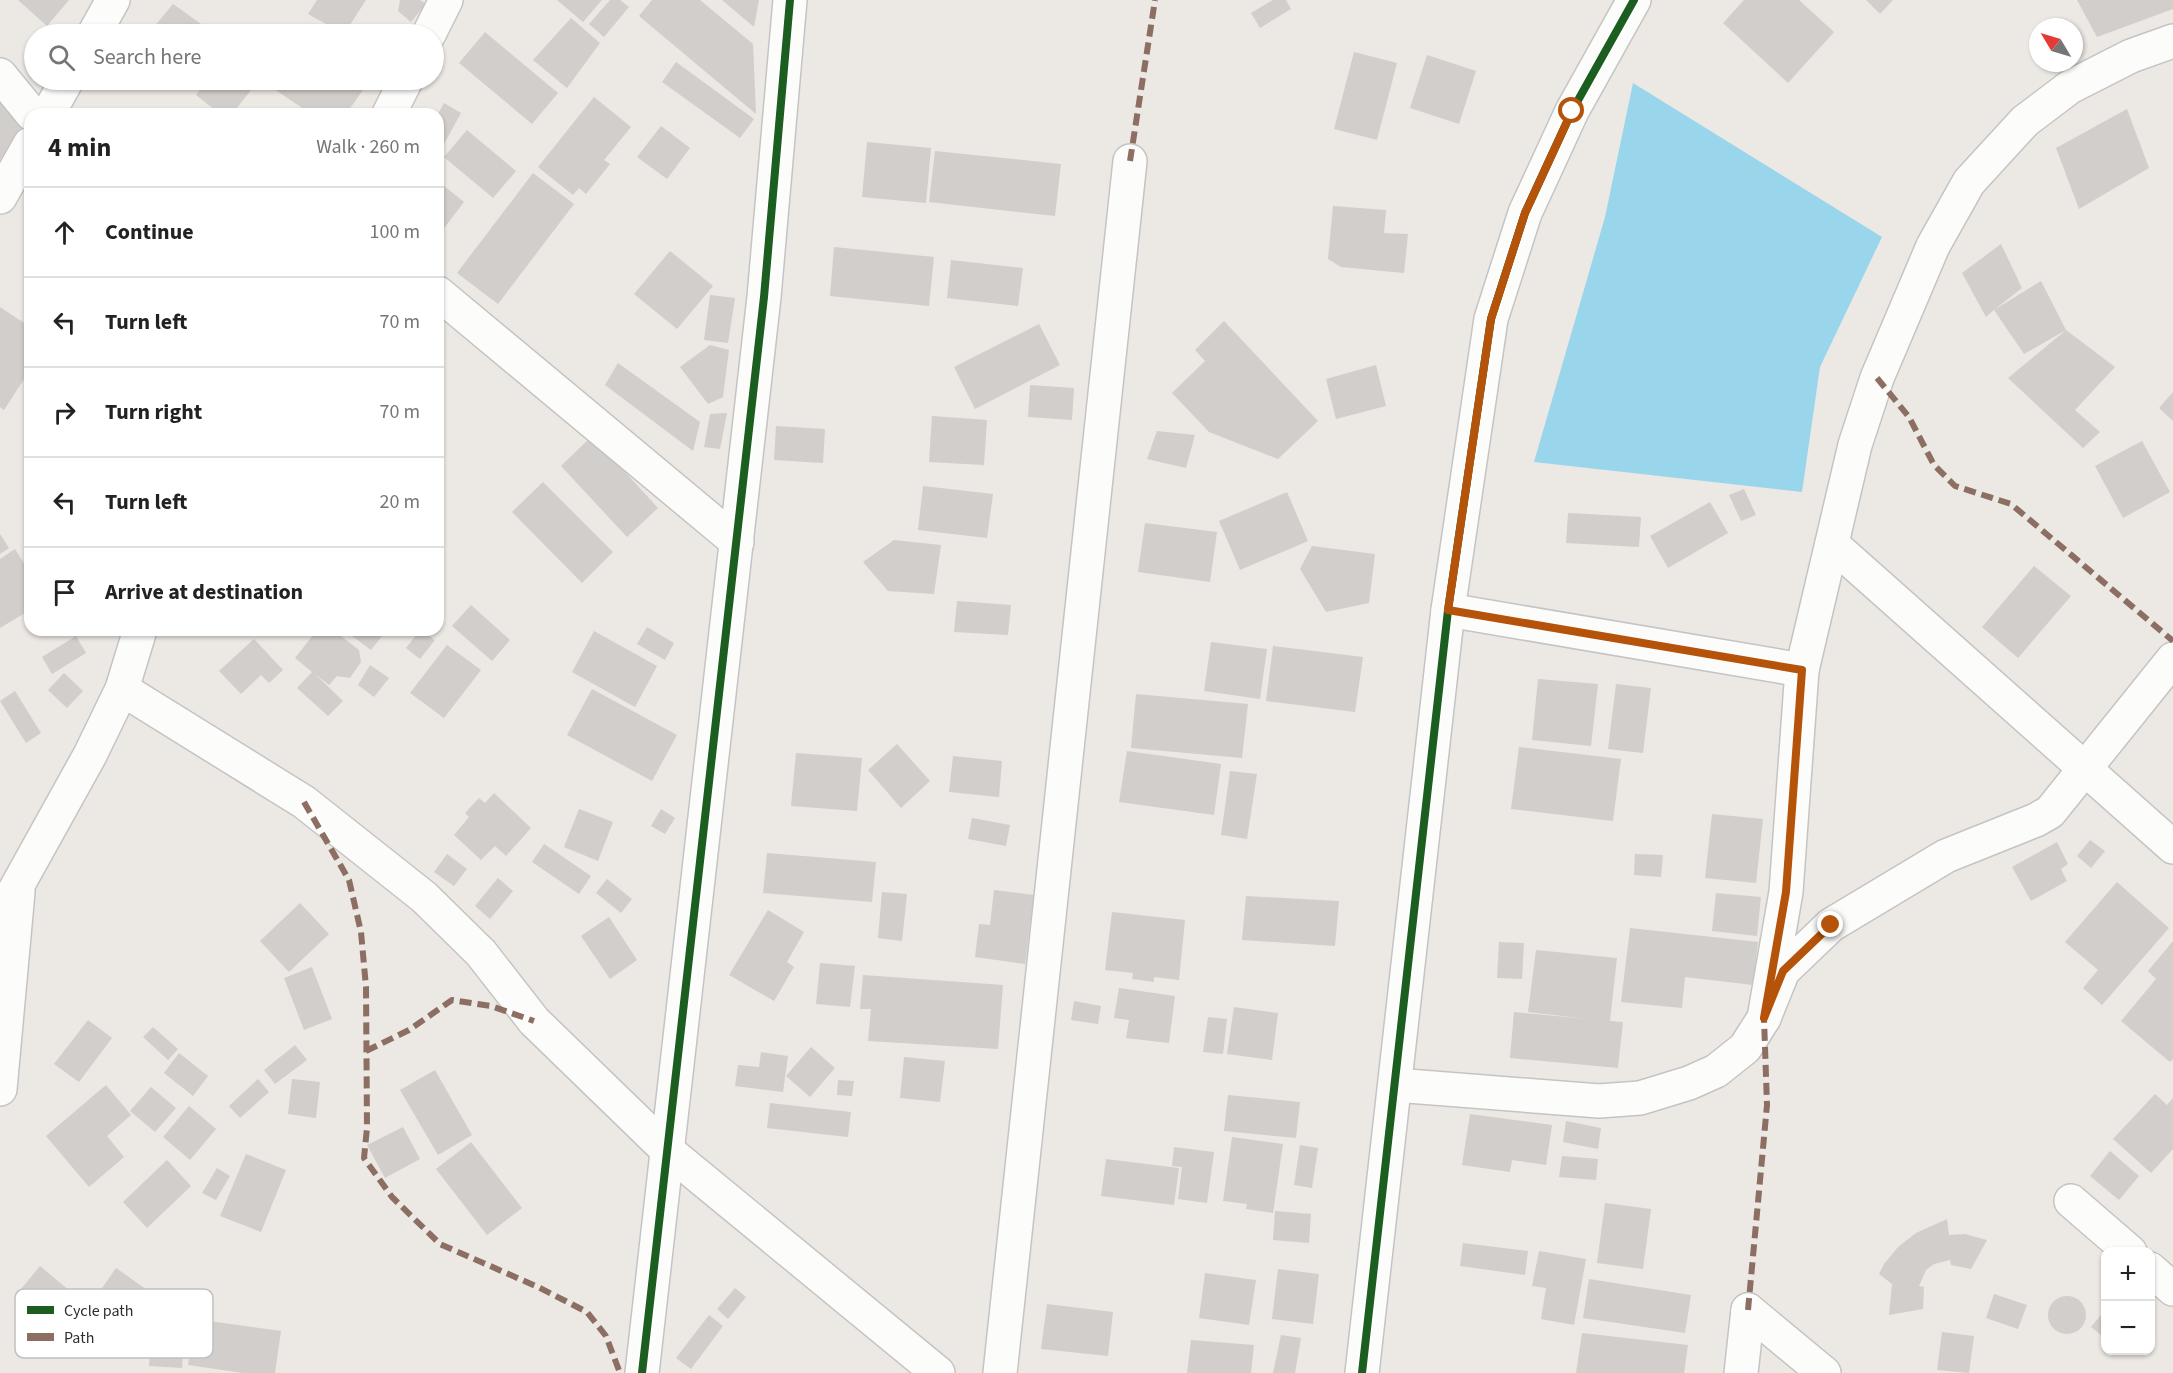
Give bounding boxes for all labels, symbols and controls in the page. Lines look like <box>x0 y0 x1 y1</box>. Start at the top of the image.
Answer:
north arrow <box>2029 18 2083 72</box>
search box <box>24 24 444 90</box>
icon: search <box>45 41 78 74</box>
text: Search here <box>93 41 201 73</box>
route start <box>1558 97 1584 123</box>
text: 4 min <box>48 129 111 166</box>
text: Walk · 260 m <box>316 133 420 161</box>
icon: ahead <box>48 216 81 249</box>
text: Continue <box>105 216 194 248</box>
text: 100 m <box>370 218 420 246</box>
icon: left <box>48 306 81 339</box>
text: Turn left <box>105 306 187 338</box>
text: 70 m <box>380 308 420 336</box>
icon: right <box>48 396 81 429</box>
text: Turn right <box>105 396 202 428</box>
text: 70 m <box>380 398 420 426</box>
icon: left <box>48 486 81 519</box>
text: Turn left <box>105 486 187 518</box>
text: 20 m <box>380 488 420 516</box>
icon: arrive <box>48 576 81 609</box>
text: Arrive at destination <box>105 576 303 608</box>
route end <box>1817 911 1843 937</box>
map controls <box>2101 1247 2155 1355</box>
button: + <box>2101 1247 2155 1301</box>
legend <box>15 1289 213 1358</box>
text: Cycle path <box>64 1300 133 1322</box>
button: − <box>2101 1301 2155 1355</box>
text: Path <box>64 1327 94 1349</box>

